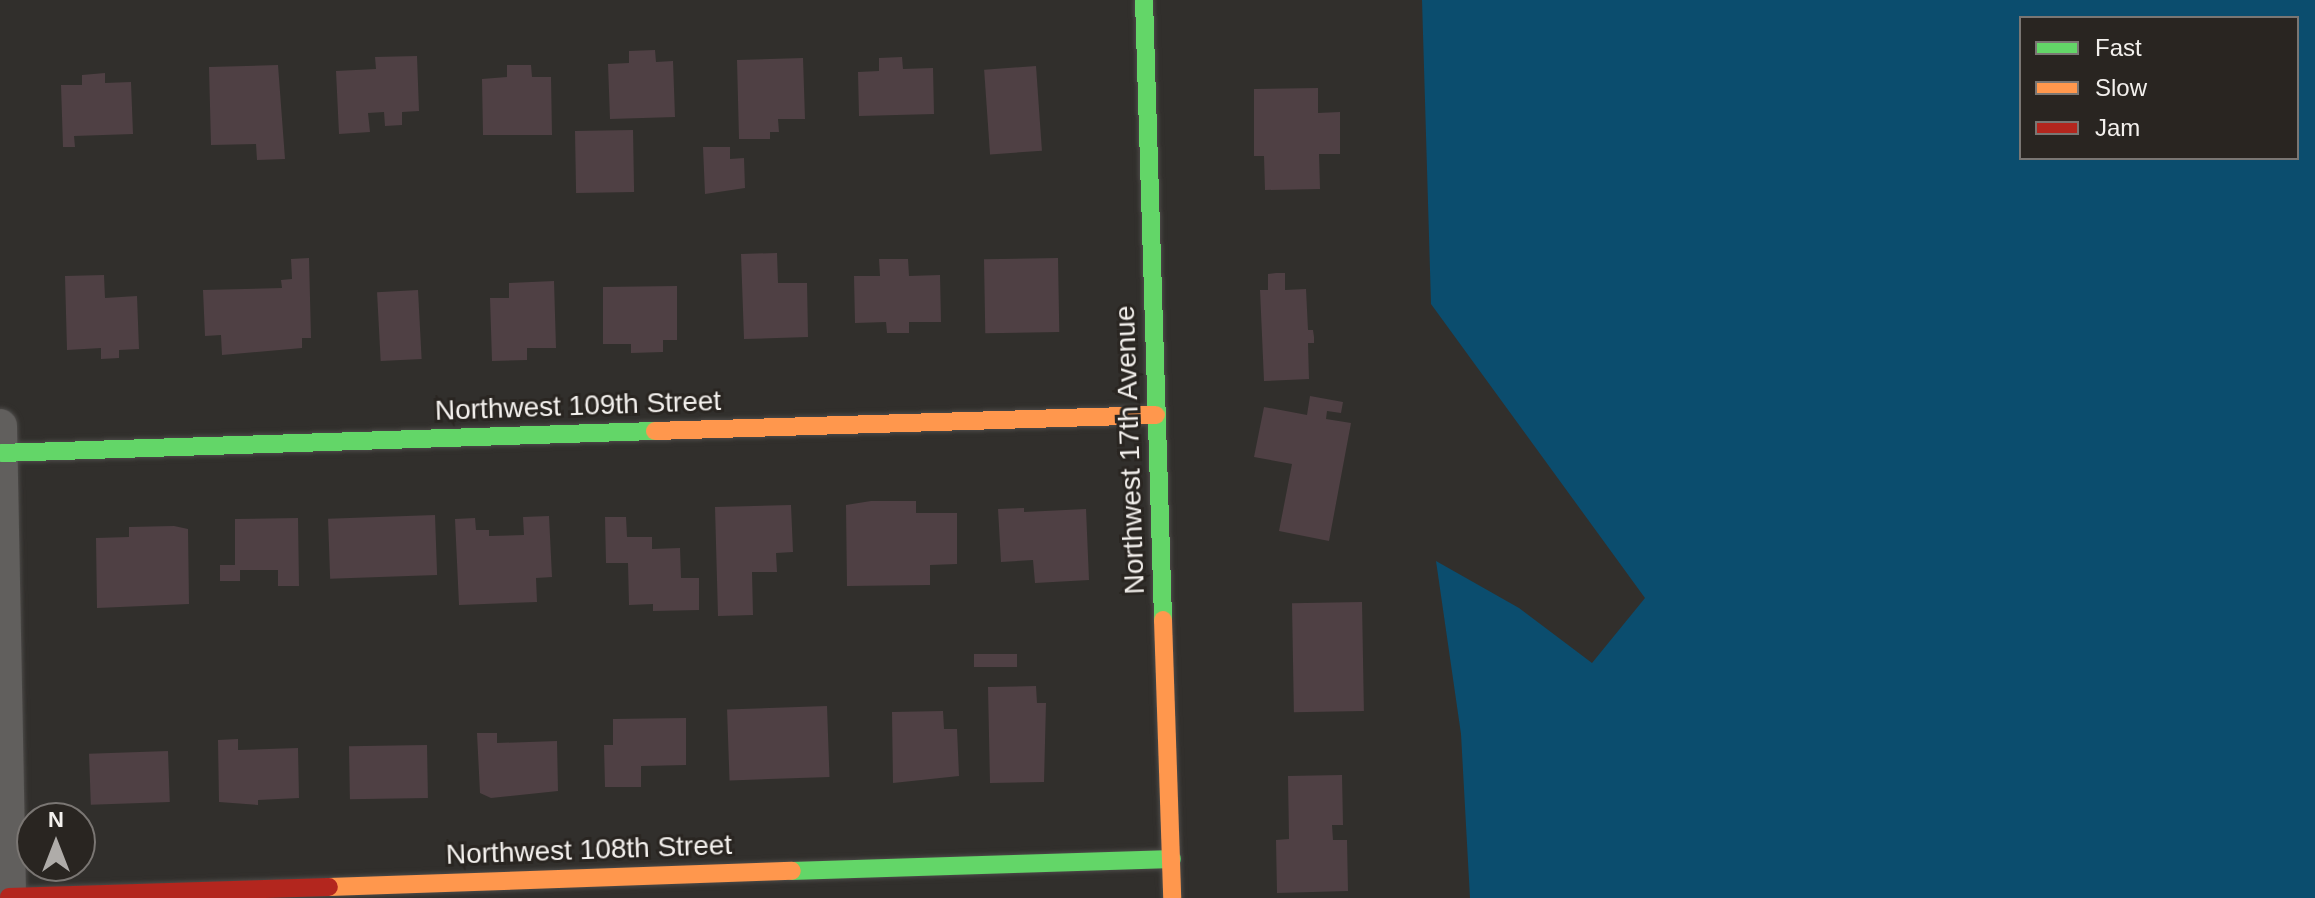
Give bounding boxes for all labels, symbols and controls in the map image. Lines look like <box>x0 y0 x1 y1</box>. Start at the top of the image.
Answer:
legend <box>2019 16 2299 160</box>
text: Fast <box>2095 34 2142 61</box>
text: Slow <box>2095 74 2147 101</box>
text: Jam <box>2095 114 2140 141</box>
street label: Northwest 17th Avenue <box>1108 304 1152 596</box>
street label: Northwest 109th Street <box>434 384 722 428</box>
north arrow <box>16 802 96 882</box>
text: N <box>48 807 64 832</box>
street label: Northwest 108th Street <box>445 828 733 872</box>

